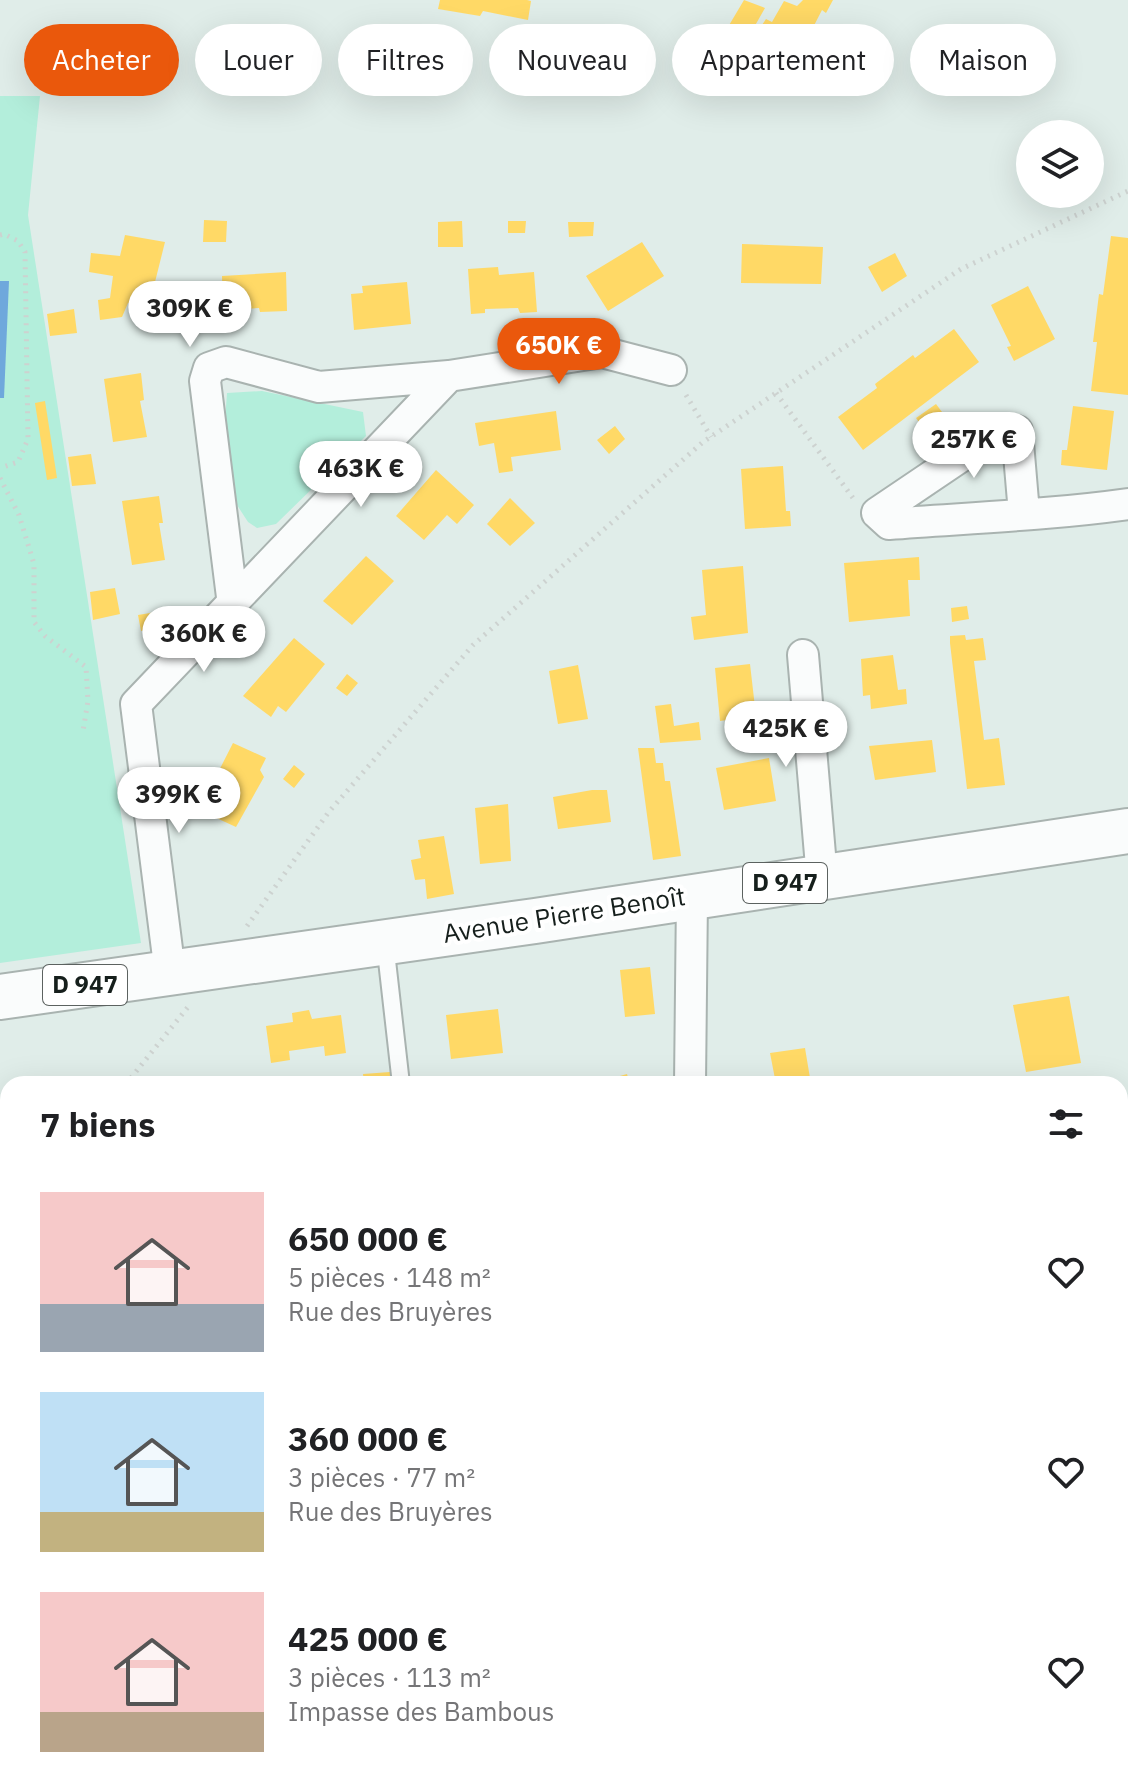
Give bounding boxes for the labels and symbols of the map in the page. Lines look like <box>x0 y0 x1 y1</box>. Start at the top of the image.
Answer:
pin: 309K € <box>125 281 255 349</box>
pin: 650K € <box>494 318 624 386</box>
pin: 257K € <box>909 412 1039 480</box>
pin: 463K € <box>296 441 426 509</box>
pin: 360K € <box>139 606 269 674</box>
pin: 425K € <box>721 701 851 769</box>
pin: 399K € <box>114 767 244 835</box>
road number: D 947 <box>743 863 827 903</box>
street label: Avenue Pierre Benoît <box>440 878 688 950</box>
road number: D 947 <box>43 965 127 1005</box>

